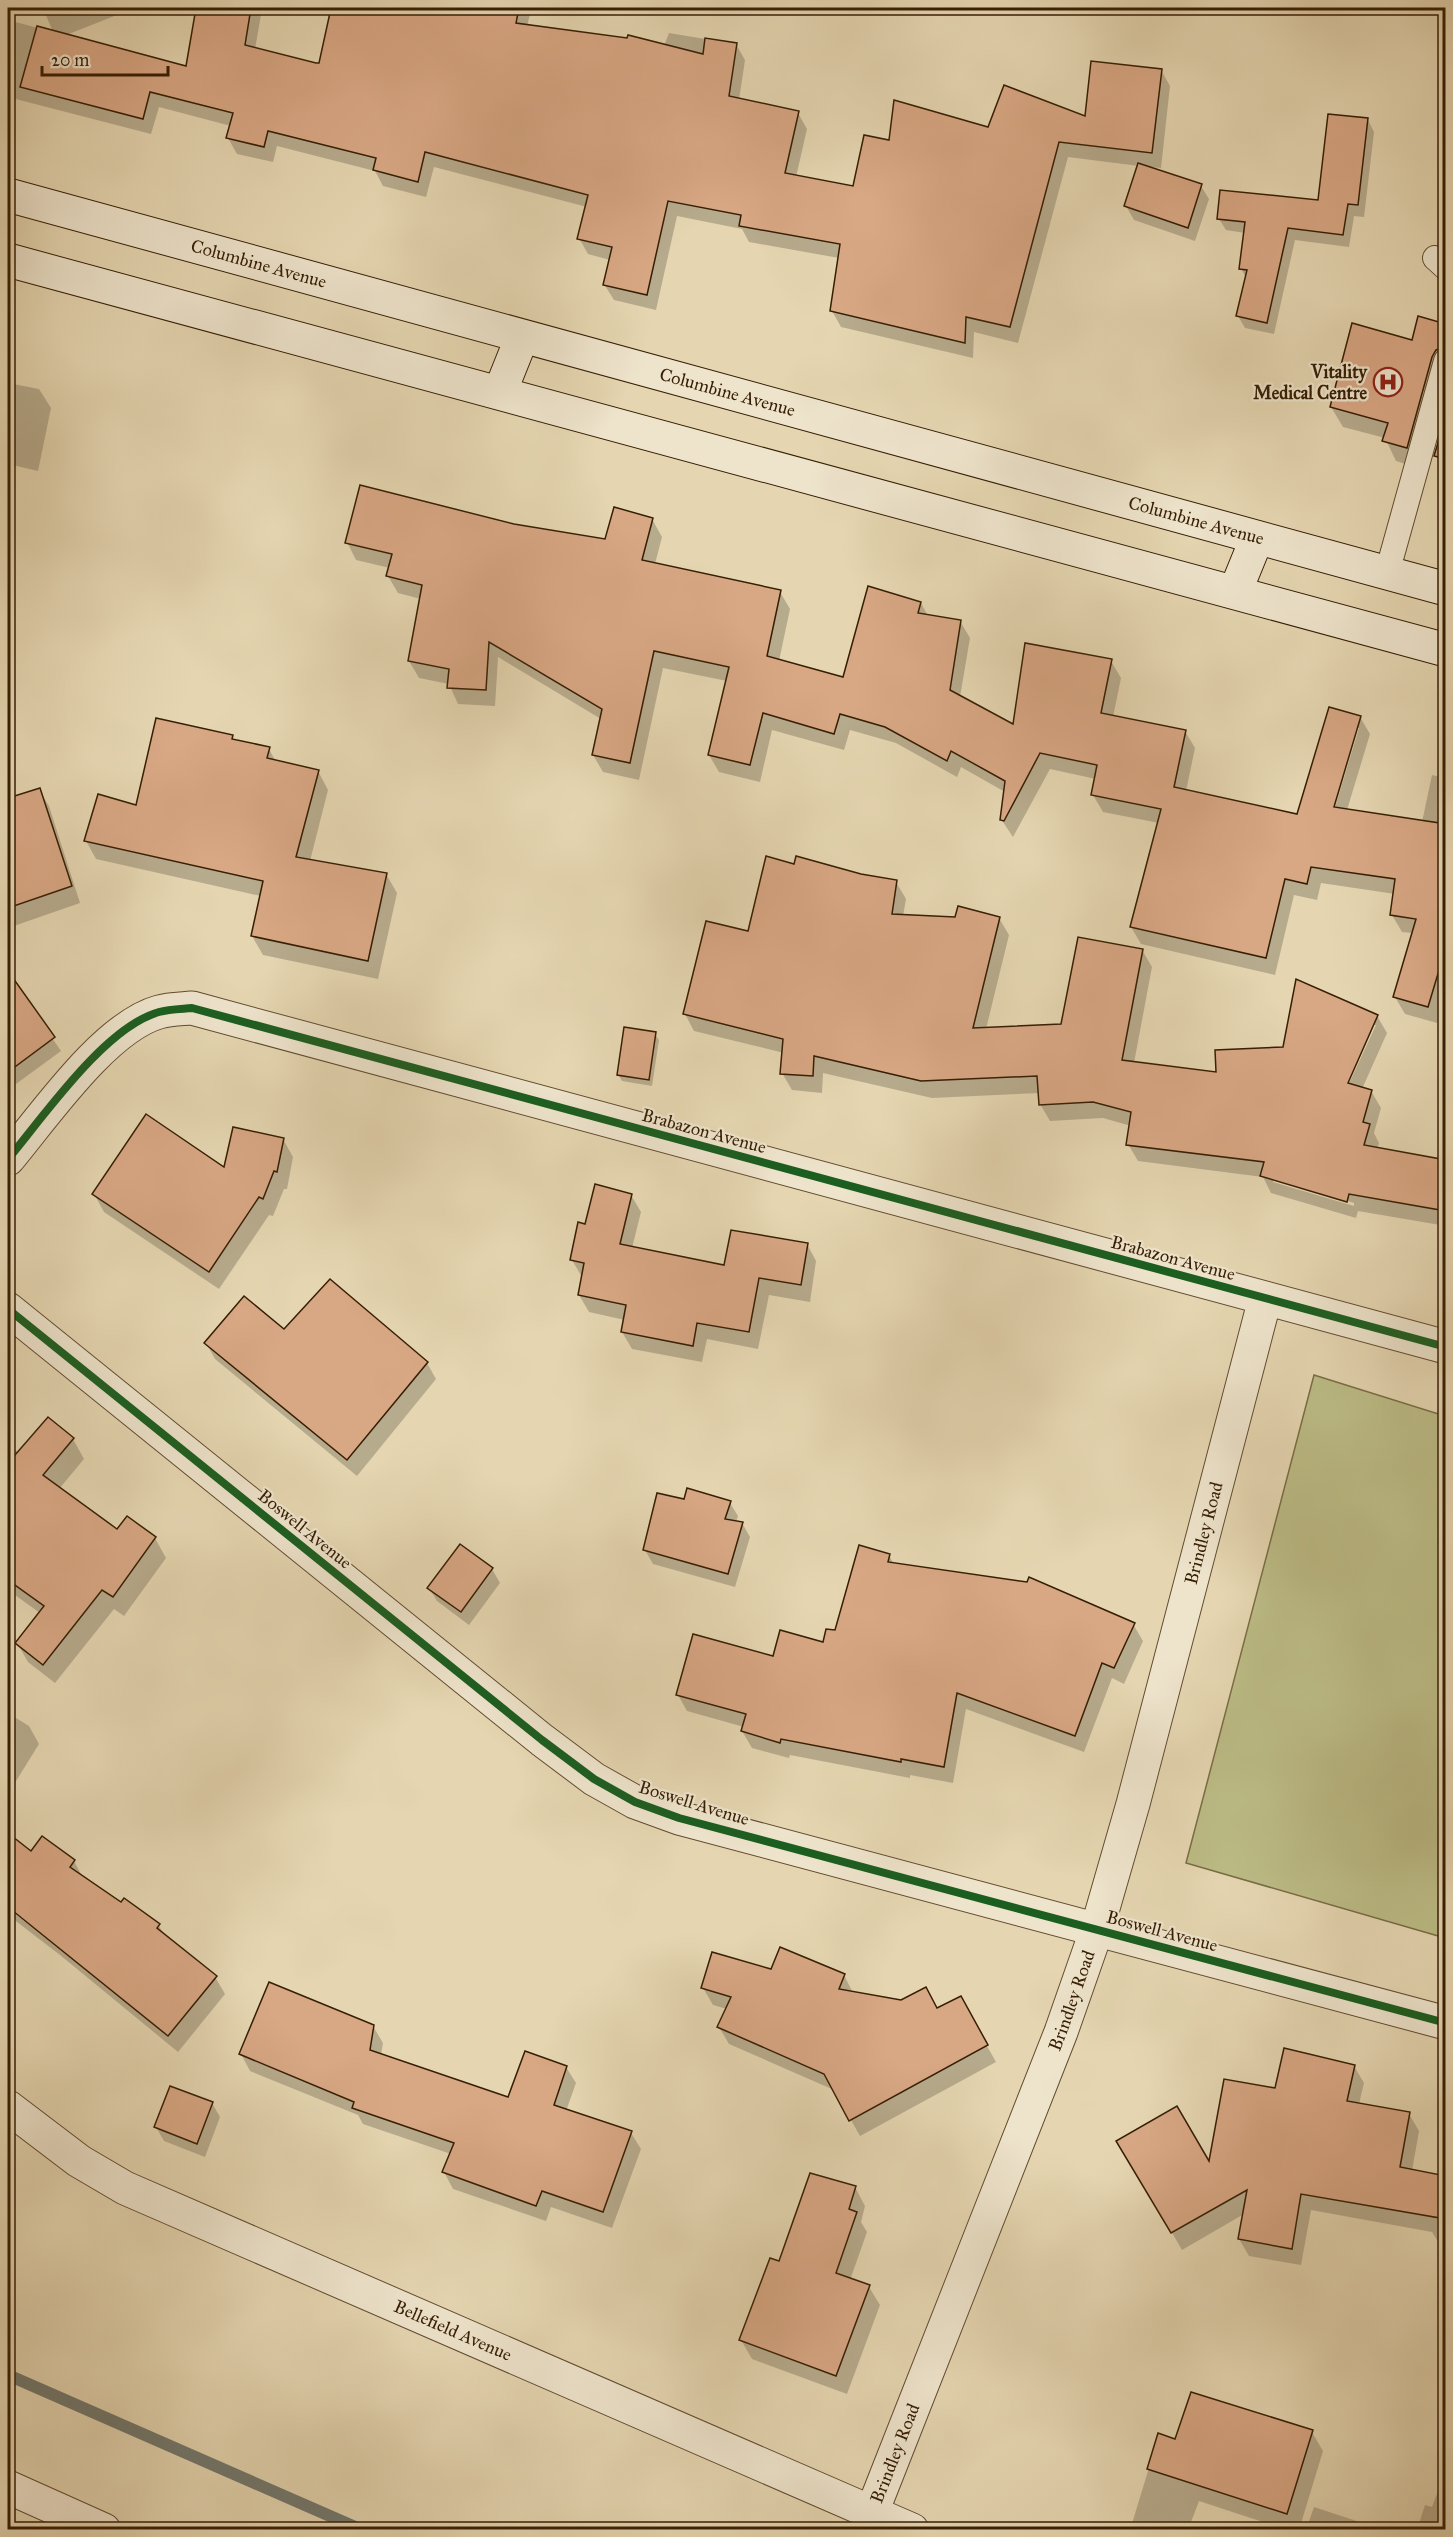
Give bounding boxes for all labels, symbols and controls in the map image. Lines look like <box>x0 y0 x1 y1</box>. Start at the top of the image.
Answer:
scale bar <box>42 39 168 77</box>
text: 20 m <box>51 49 89 71</box>
street label: Columbine Avenue <box>188 235 329 293</box>
place label: Vitality Medical Centre <box>1253 361 1369 404</box>
street label: Columbine Avenue <box>657 363 798 421</box>
hospital icon: Vitality Medical Centre <box>1372 366 1404 398</box>
street label: Columbine Avenue <box>1126 491 1266 550</box>
street label: Brabazon Avenue <box>639 1104 769 1158</box>
street label: Brabazon Avenue <box>1108 1231 1238 1285</box>
street label: Brindley Road <box>1180 1479 1228 1587</box>
street label: Boswell Avenue <box>254 1484 356 1574</box>
street label: Boswell Avenue <box>636 1776 752 1830</box>
street label: Boswell Avenue <box>1104 1906 1220 1956</box>
street label: Brindley Road <box>1044 1947 1100 2054</box>
street label: Bellefield Avenue <box>391 2295 515 2366</box>
street label: Brindley Road <box>866 2400 925 2506</box>

